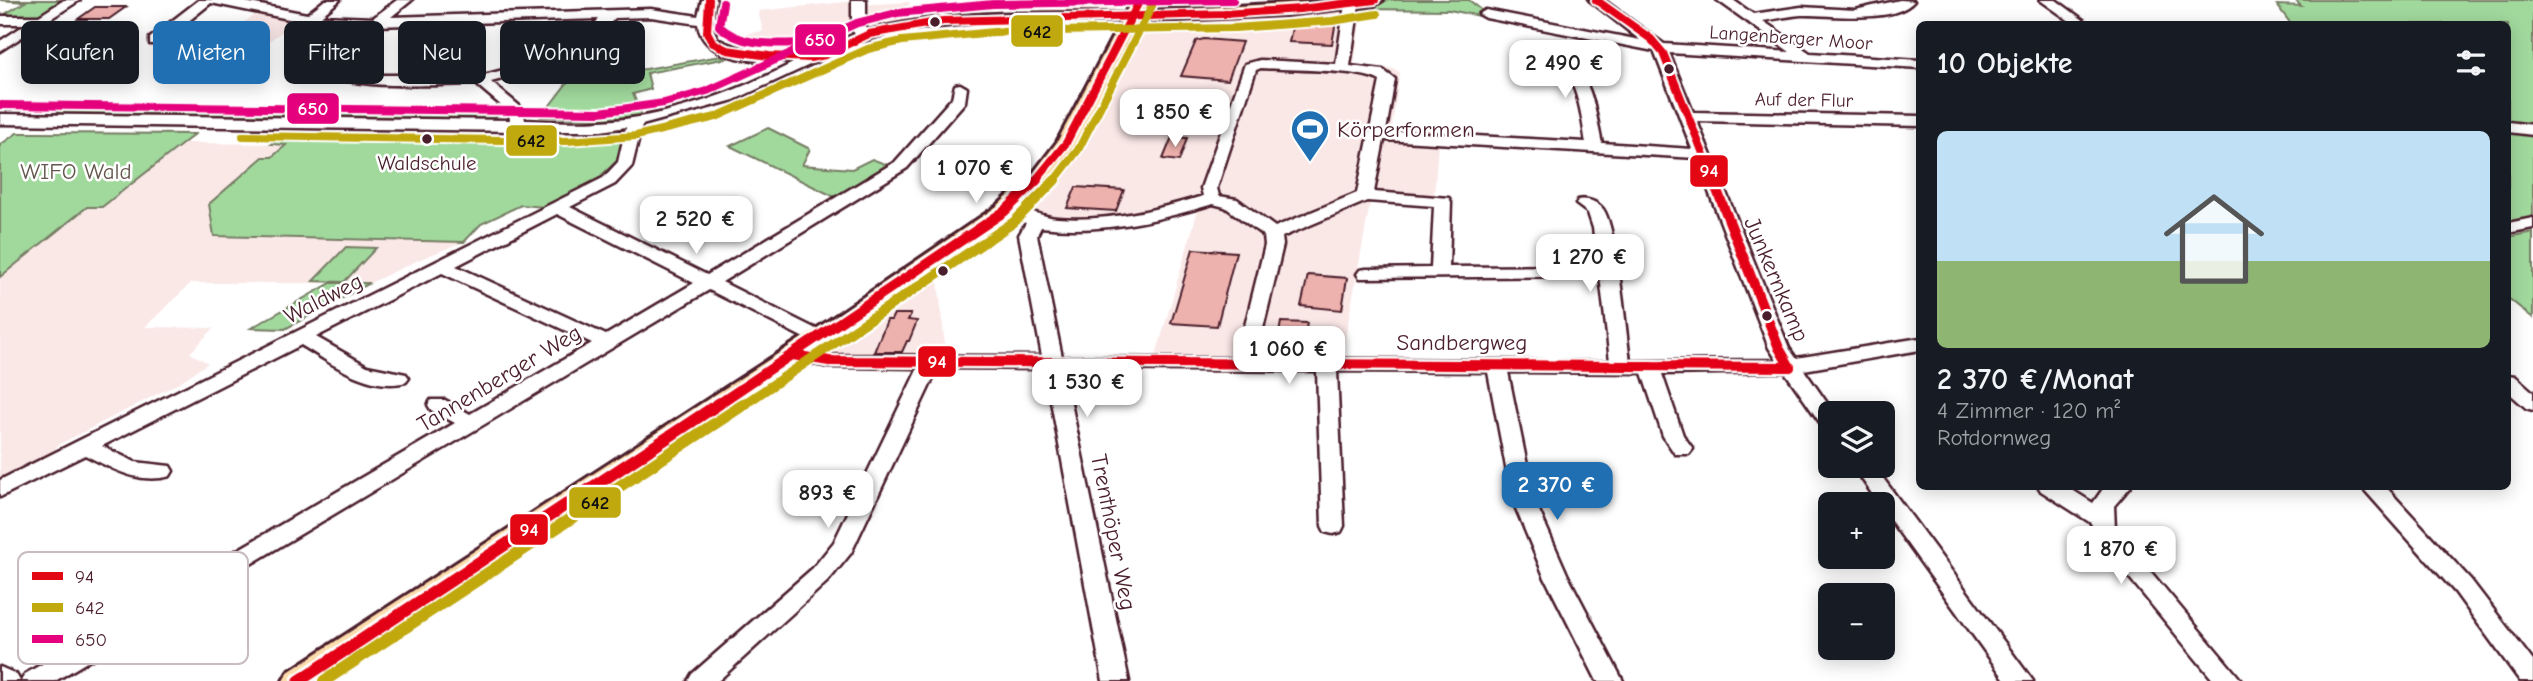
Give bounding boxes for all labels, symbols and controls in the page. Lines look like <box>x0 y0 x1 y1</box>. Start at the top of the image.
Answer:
line badge: 642 <box>1010 14 1064 48</box>
unlabelled marker <box>928 15 942 29</box>
chip: Kaufen <box>21 21 139 84</box>
chip: Mieten <box>153 21 270 84</box>
chip: Filter <box>284 21 384 84</box>
chip: Neu <box>398 21 486 84</box>
chip: Wohnung <box>500 21 645 84</box>
text: 642 <box>1023 21 1051 43</box>
street label: Langenberger Moor <box>1709 21 1874 55</box>
line badge: 650 <box>794 23 847 56</box>
text: 650 <box>805 29 835 51</box>
pin: 2 490 € <box>1500 41 1630 100</box>
icon: filters <box>2452 44 2490 82</box>
text: 10 Objekte <box>1937 46 2073 81</box>
text: 2 490 € <box>1525 49 1605 76</box>
unlabelled marker <box>1662 62 1676 76</box>
street label: Auf der Flur <box>1755 88 1854 112</box>
pin: 1 850 € <box>1110 90 1240 149</box>
line badge: 650 <box>286 92 340 125</box>
text: 650 <box>298 98 328 120</box>
text: 1 850 € <box>1136 98 1214 125</box>
sports icon: Körperformen <box>1289 108 1331 163</box>
place label: Körperformen <box>1337 116 1475 143</box>
line badge: 642 <box>505 124 558 157</box>
text: 642 <box>517 130 545 152</box>
marker: Waldschule <box>420 132 434 146</box>
pin: 1 070 € <box>911 146 1041 205</box>
place label: Waldschule <box>377 151 477 175</box>
text: 1 070 € <box>937 154 1015 181</box>
line badge: 94 <box>1689 154 1729 188</box>
park label: WIFO Wald <box>20 158 132 185</box>
text: 94 <box>1700 160 1719 182</box>
icon: home <box>2151 176 2277 302</box>
pin: 2 520 € <box>631 196 761 256</box>
text: 2 520 € <box>656 205 736 232</box>
street label: Junkernkamp <box>1738 213 1815 346</box>
pin: 1 270 € <box>1525 234 1655 294</box>
text: 1 270 € <box>1552 243 1628 270</box>
unlabelled marker <box>936 264 950 278</box>
street label: Waldweg <box>279 267 367 330</box>
unlabelled marker <box>1760 309 1774 323</box>
street label: Tannenberger Weg <box>412 319 586 438</box>
pin: 1 060 € <box>1224 326 1354 386</box>
street label: Sandbergweg <box>1397 329 1528 356</box>
text: 1 060 € <box>1249 335 1329 362</box>
line badge: 94 <box>917 345 957 378</box>
text: 94 <box>928 351 947 373</box>
pin: 1 530 € <box>1022 360 1152 419</box>
text: 2 370 €/Monat <box>1937 362 2134 397</box>
text: 1 530 € <box>1048 368 1126 395</box>
text: 4 Zimmer · 120 m² <box>1937 397 2120 424</box>
map controls <box>1818 401 1895 660</box>
button: layers <box>1818 401 1895 478</box>
text: Rotdornweg <box>1937 424 2052 451</box>
street label: Trenthöper Weg <box>1085 452 1142 613</box>
pin: 2 370 € <box>1492 462 1622 522</box>
pin: 893 € <box>779 470 877 530</box>
text: 2 370 € <box>1518 471 1596 498</box>
text: 893 € <box>798 479 858 506</box>
line badge: 642 <box>568 486 622 519</box>
text: 642 <box>581 492 609 514</box>
button: + <box>1818 492 1895 569</box>
line badge: 94 <box>509 513 549 546</box>
text: 94 <box>520 519 539 541</box>
pin: 1 870 € <box>2056 526 2186 586</box>
text: 1 870 € <box>2083 535 2159 562</box>
legend <box>18 552 248 664</box>
text: 94 <box>75 566 94 588</box>
button: − <box>1818 583 1895 660</box>
text: 642 <box>75 597 104 619</box>
text: 650 <box>75 629 107 651</box>

